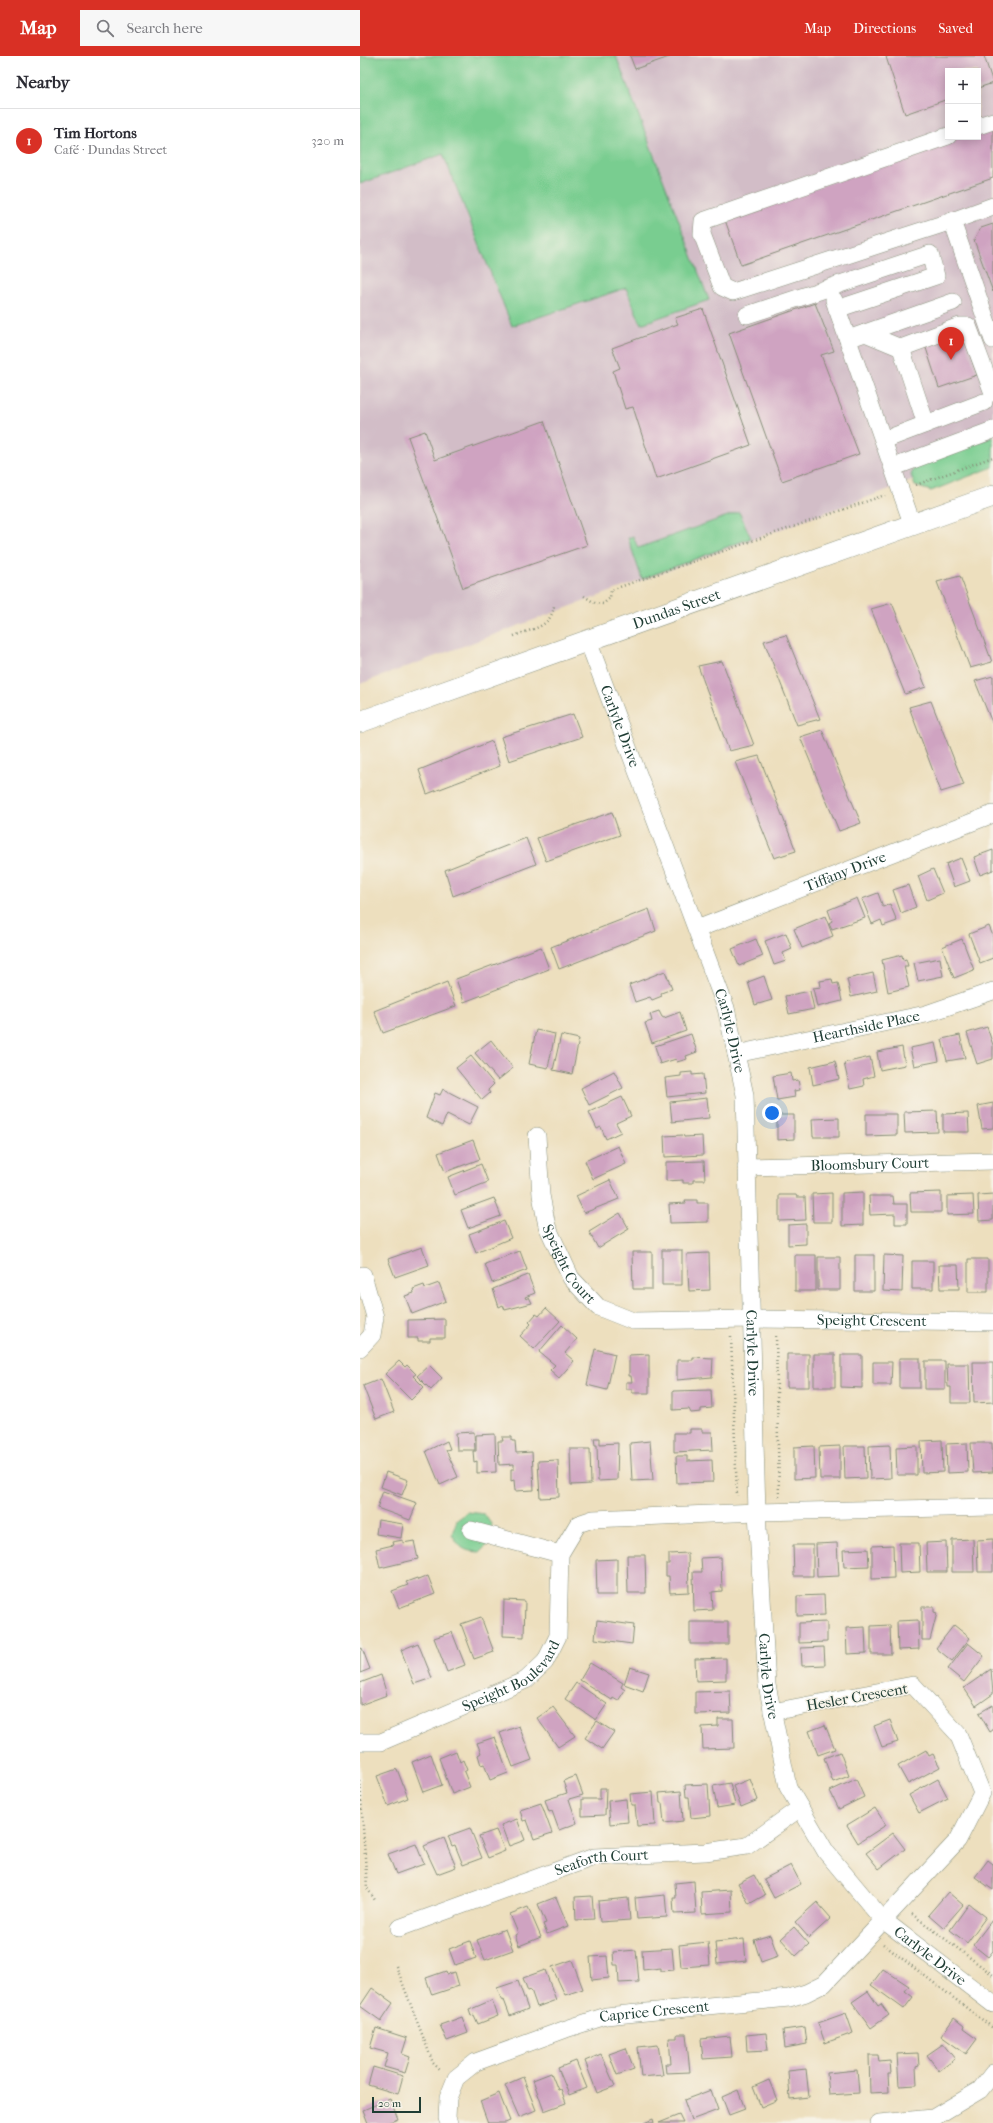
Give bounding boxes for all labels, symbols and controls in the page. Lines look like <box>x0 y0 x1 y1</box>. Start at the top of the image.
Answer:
search box <box>80 10 360 46</box>
text: Map <box>20 17 56 39</box>
icon: search <box>94 17 116 39</box>
text: Search here <box>126 19 203 37</box>
text: Map <box>804 20 831 37</box>
text: Directions <box>853 20 916 37</box>
text: Saved <box>938 20 973 37</box>
map controls <box>945 68 981 140</box>
button: + <box>945 68 981 104</box>
text: Nearby <box>16 72 70 92</box>
button: − <box>945 104 981 140</box>
text: Tim Hortons <box>54 124 137 142</box>
text: 1 <box>27 133 31 148</box>
text: 320 m <box>311 133 344 148</box>
text: Café · Dundas Street <box>54 142 167 157</box>
pin: 1 <box>938 327 964 360</box>
street label: Dundas Street <box>630 585 723 633</box>
street label: Carlyle Drive <box>596 683 644 770</box>
street label: Tiffany Drive <box>802 847 889 895</box>
street label: Carlyle Drive <box>710 986 749 1075</box>
street label: Hearthside Place <box>811 1006 922 1047</box>
your location <box>762 1103 782 1123</box>
street label: Bloomsbury Court <box>810 1154 930 1174</box>
street label: Speight Court <box>538 1221 600 1308</box>
street label: Carlyle Drive <box>742 1309 763 1397</box>
street label: Speight Crescent <box>817 1311 927 1330</box>
street label: Carlyle Drive <box>755 1633 783 1721</box>
street label: Speight Boulevard <box>459 1636 564 1715</box>
street label: Hesler Crescent <box>805 1679 910 1715</box>
street label: Seaforth Court <box>552 1846 649 1880</box>
street label: Carlyle Drive <box>890 1922 970 1990</box>
street label: Caprice Crescent <box>597 1997 711 2027</box>
scale bar <box>372 2095 421 2114</box>
text: 20 m <box>378 2097 401 2110</box>

